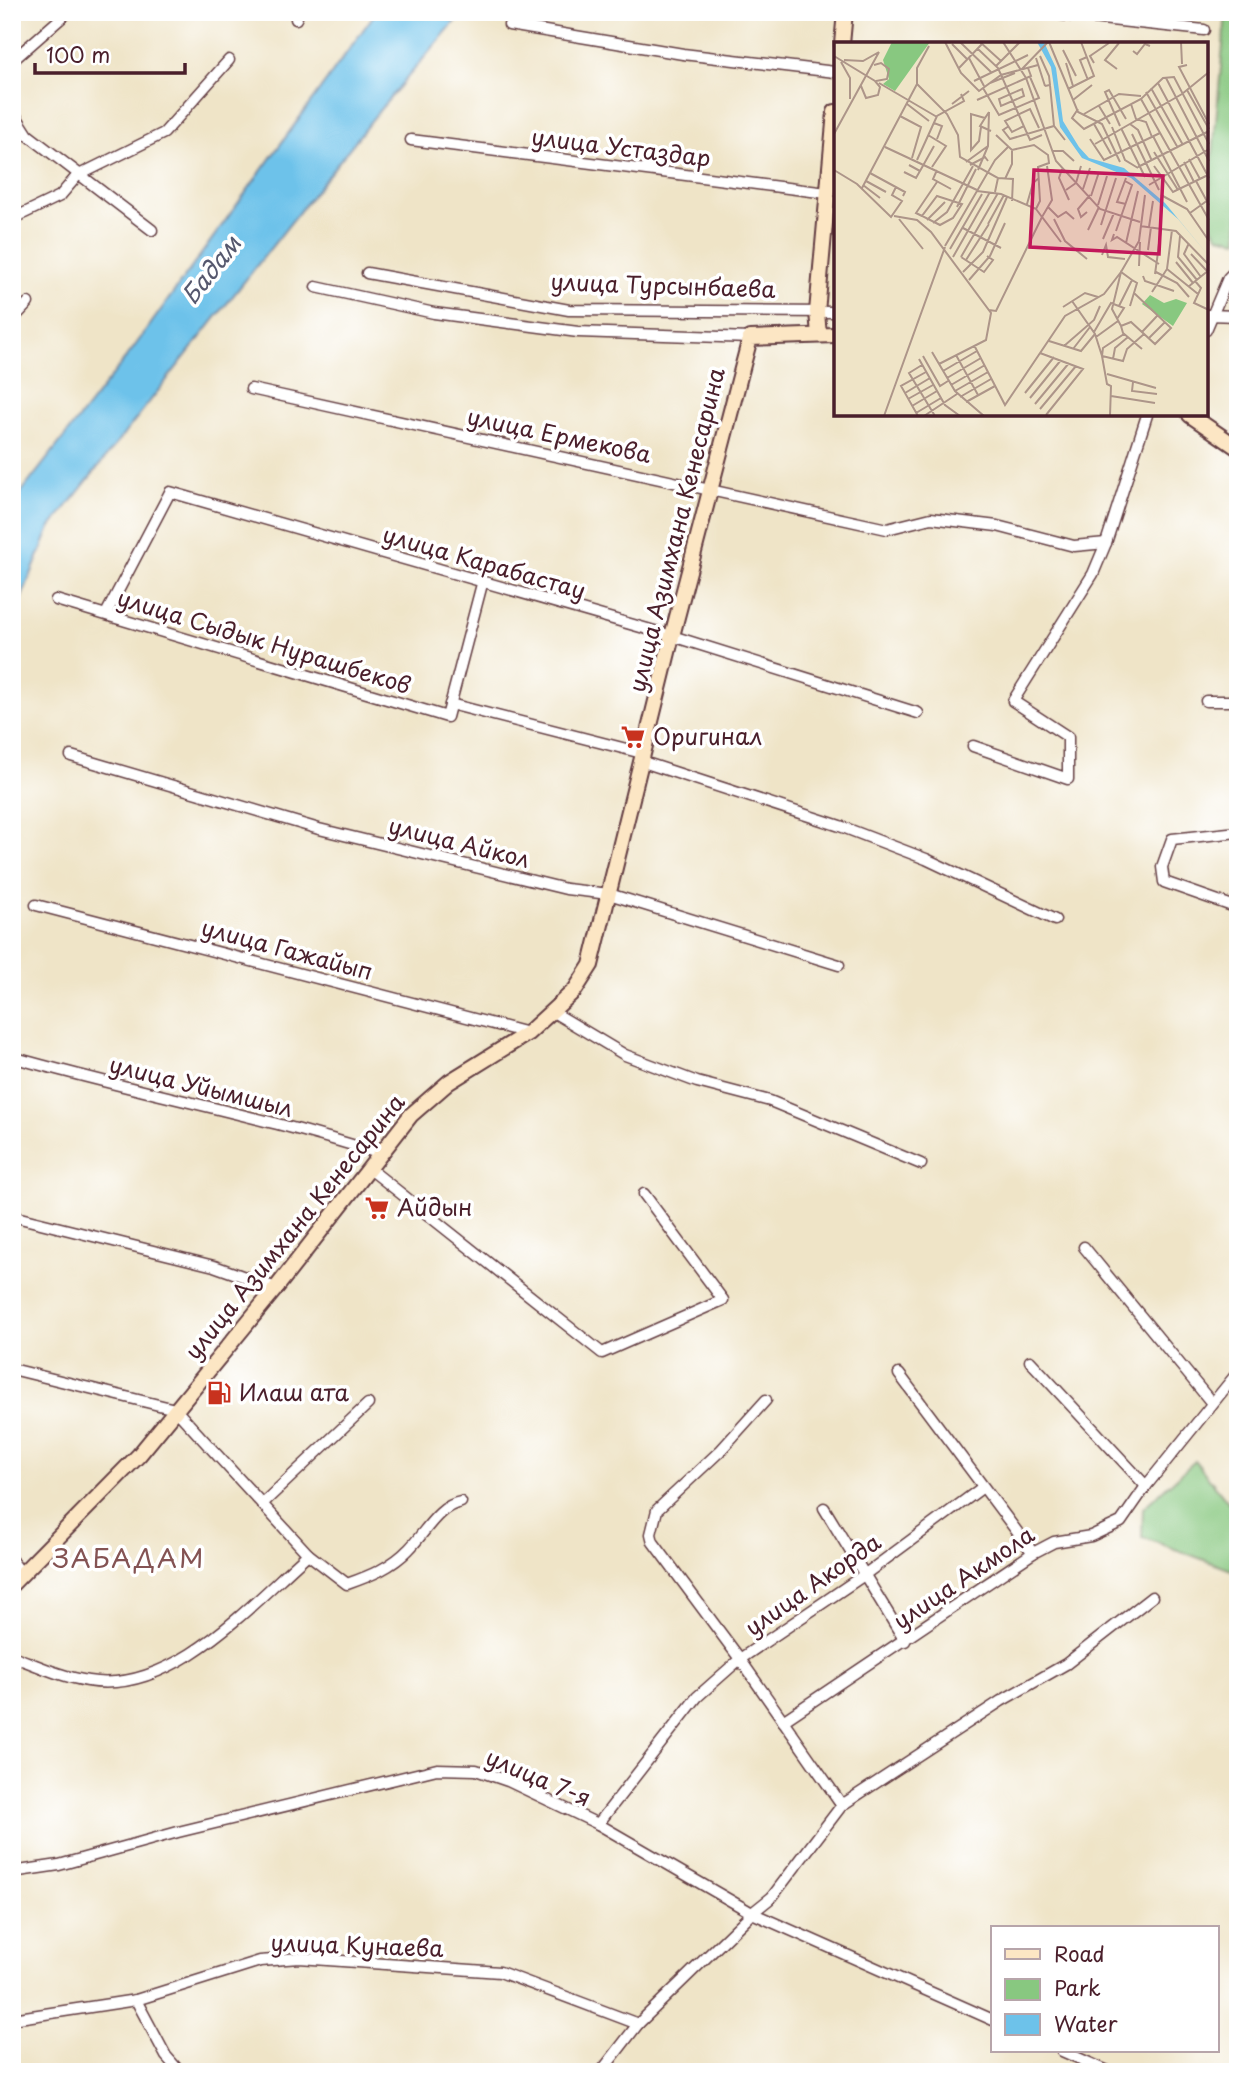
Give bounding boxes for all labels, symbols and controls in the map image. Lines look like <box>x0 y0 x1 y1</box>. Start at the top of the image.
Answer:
scale bar <box>35 32 186 76</box>
text: 100 m <box>46 38 110 70</box>
inset map <box>834 42 1208 416</box>
street label: улица Устаздар <box>529 118 713 175</box>
water label: Бадам <box>172 226 249 311</box>
street label: улица Турсынбаева <box>550 263 777 306</box>
street label: улица Азимхана Кенесарина <box>618 363 733 696</box>
street label: улица Ермекова <box>464 398 655 471</box>
street label: улица Карабастау <box>379 516 590 607</box>
street label: улица Сыдык Нурашбеков <box>113 579 416 702</box>
place label: Оригинал <box>653 718 762 753</box>
supermarket icon: Оригинал <box>619 723 647 751</box>
street label: улица Айкол <box>385 807 534 876</box>
street label: улица Гажайып <box>198 909 377 988</box>
street label: улица Уйымшыл <box>106 1046 297 1125</box>
street label: улица Азимхана Кенесарина <box>175 1085 413 1367</box>
place label: Айдын <box>397 1189 472 1224</box>
supermarket icon: Айдын <box>363 1194 391 1222</box>
place label: Илаш ата <box>239 1374 349 1409</box>
fuel station icon: Илаш ата <box>205 1379 233 1407</box>
street label: улица Акмола <box>885 1516 1041 1637</box>
street label: улица Акорда <box>737 1523 888 1644</box>
district label: ЗАБАДАМ <box>53 1538 205 1577</box>
street label: улица 7-я <box>481 1739 597 1814</box>
street label: улица Кунаева <box>270 1924 445 1965</box>
legend <box>991 1926 1218 2052</box>
text: Road <box>1054 1937 1105 1969</box>
text: Park <box>1054 1971 1101 2003</box>
text: Water <box>1054 2007 1118 2039</box>

